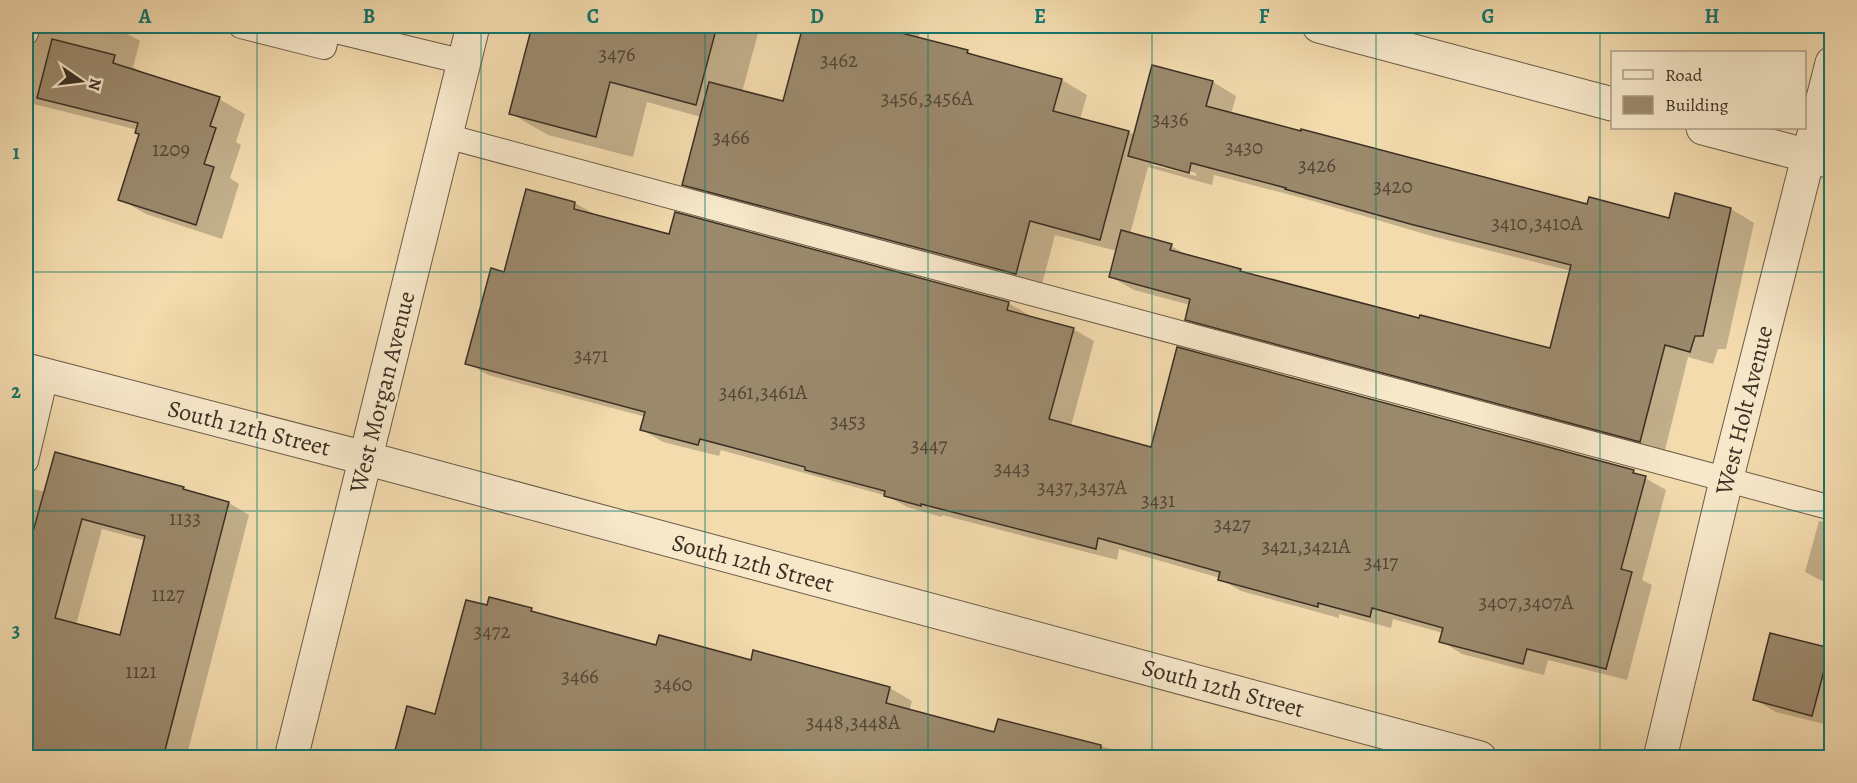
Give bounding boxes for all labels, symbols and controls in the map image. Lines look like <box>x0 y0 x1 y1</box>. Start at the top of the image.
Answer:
text: A <box>138 3 152 30</box>
text: B <box>363 3 375 30</box>
text: C <box>587 3 599 30</box>
text: D <box>810 3 824 30</box>
text: E <box>1034 3 1046 30</box>
text: F <box>1259 3 1270 30</box>
text: G <box>1481 3 1495 30</box>
text: H <box>1705 3 1720 30</box>
house number: 3476 <box>599 40 636 68</box>
house number: 3462 <box>820 46 858 74</box>
north arrow <box>51 51 111 111</box>
legend <box>1611 51 1806 129</box>
text: Road <box>1665 63 1703 87</box>
text: N <box>82 76 107 93</box>
house number: 3456,3456A <box>881 84 974 112</box>
text: Building <box>1665 93 1729 117</box>
house number: 3436 <box>1152 105 1189 133</box>
house number: 3466 <box>712 123 750 151</box>
house number: 3430 <box>1225 133 1263 161</box>
house number: 1209 <box>152 135 190 163</box>
text: 1 <box>12 139 20 166</box>
house number: 3426 <box>1298 151 1336 179</box>
house number: 3420 <box>1373 172 1413 200</box>
house number: 3410,3410A <box>1491 209 1584 237</box>
street label: West Morgan Avenue <box>341 288 423 497</box>
street label: West Holt Avenue <box>1707 322 1780 499</box>
house number: 3471 <box>574 341 608 369</box>
text: 2 <box>11 378 21 405</box>
house number: 3461,3461A <box>719 378 808 406</box>
street label: South 12th Street <box>164 392 334 464</box>
house number: 3453 <box>830 407 866 435</box>
house number: 3447 <box>911 431 947 459</box>
house number: 3443 <box>994 454 1030 482</box>
house number: 3437,3437A <box>1037 473 1128 501</box>
house number: 3431 <box>1141 486 1175 514</box>
house number: 1133 <box>169 504 201 532</box>
house number: 3427 <box>1213 510 1251 538</box>
street label: South 12th Street <box>668 526 838 600</box>
house number: 3421,3421A <box>1261 532 1351 560</box>
house number: 3417 <box>1364 548 1398 576</box>
house number: 1127 <box>151 580 185 608</box>
house number: 3407,3407A <box>1479 588 1574 616</box>
text: 3 <box>12 617 20 644</box>
house number: 3472 <box>473 617 511 645</box>
street label: South 12th Street <box>1138 651 1308 725</box>
house number: 1121 <box>125 657 157 685</box>
house number: 3466 <box>561 662 599 690</box>
house number: 3460 <box>653 670 693 698</box>
house number: 3448,3448A <box>806 708 901 736</box>

